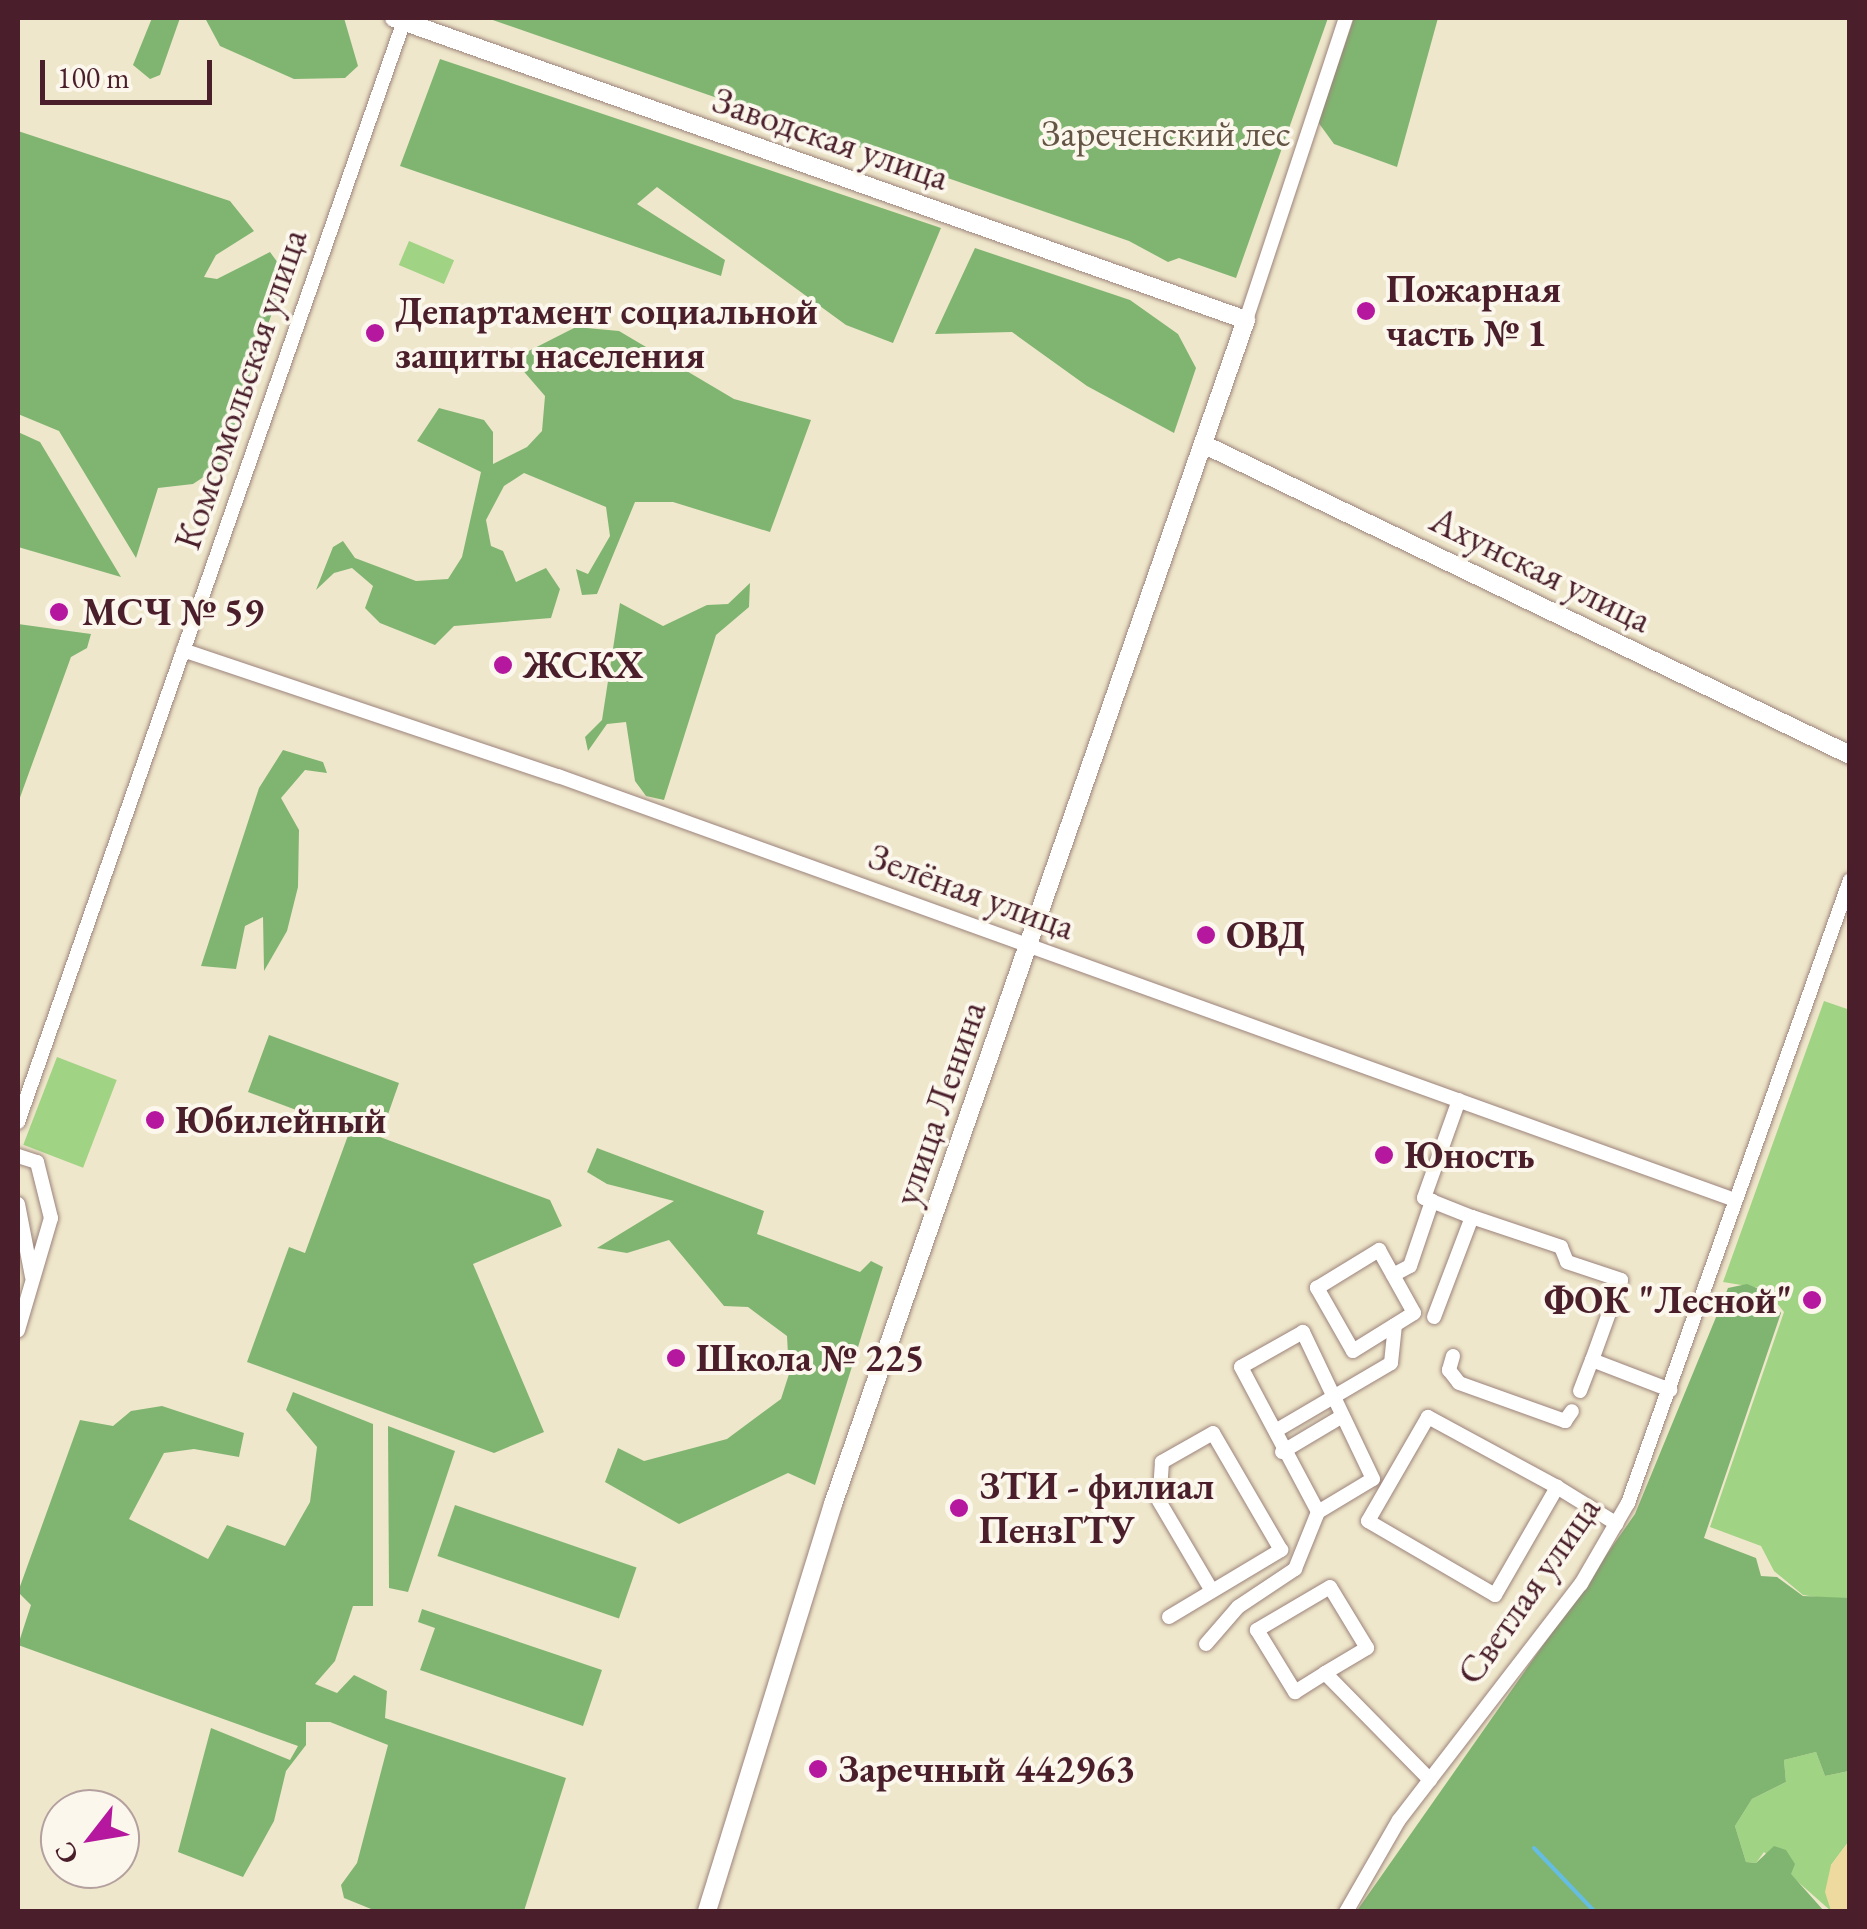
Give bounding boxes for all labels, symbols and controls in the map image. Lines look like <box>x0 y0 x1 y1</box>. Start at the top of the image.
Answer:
scale bar <box>45 40 218 102</box>
text: 100 m <box>57 58 130 97</box>
street label: Заводская улица <box>707 76 955 200</box>
park label: Зареченский лес <box>1041 110 1291 156</box>
street label: Комсомольская улица <box>164 223 316 555</box>
place label: Пожарная часть № 1 <box>1386 266 1561 356</box>
place label: Департамент социальной защиты населения <box>395 288 818 378</box>
marker: Пожарная часть № 1 <box>1355 300 1377 322</box>
marker: Департамент социальной защиты населения <box>364 322 386 344</box>
street label: Ахунская улица <box>1423 496 1659 642</box>
place label: МСЧ № 59 <box>82 589 264 635</box>
marker: МСЧ № 59 <box>46 599 72 625</box>
place label: ЖСКХ <box>523 642 643 688</box>
marker: ЖСКХ <box>492 654 514 676</box>
street label: Зелёная улица <box>863 833 1081 949</box>
place label: ОВД <box>1226 912 1305 958</box>
marker: ОВД <box>1195 924 1217 946</box>
street label: улица Ленина <box>883 995 995 1211</box>
place label: Юбилейный <box>175 1097 386 1143</box>
marker: Юбилейный <box>144 1109 166 1131</box>
place label: Юность <box>1404 1132 1535 1178</box>
marker: Юность <box>1373 1144 1395 1166</box>
place label: ФОК "Лесной" <box>1544 1277 1792 1323</box>
marker: ФОК "Лесной" <box>1801 1289 1823 1311</box>
place label: Школа № 225 <box>696 1335 925 1381</box>
marker: Школа № 225 <box>665 1347 687 1369</box>
place label: ЗТИ - филиал ПензГТУ <box>979 1463 1214 1552</box>
street label: Светлая улица <box>1446 1487 1610 1693</box>
marker: ЗТИ - филиал ПензГТУ <box>948 1497 970 1519</box>
place label: Заречный 442963 <box>838 1746 1135 1792</box>
marker: Заречный 442963 <box>807 1758 829 1780</box>
north arrow <box>40 1789 140 1889</box>
text: С <box>45 1836 87 1871</box>

